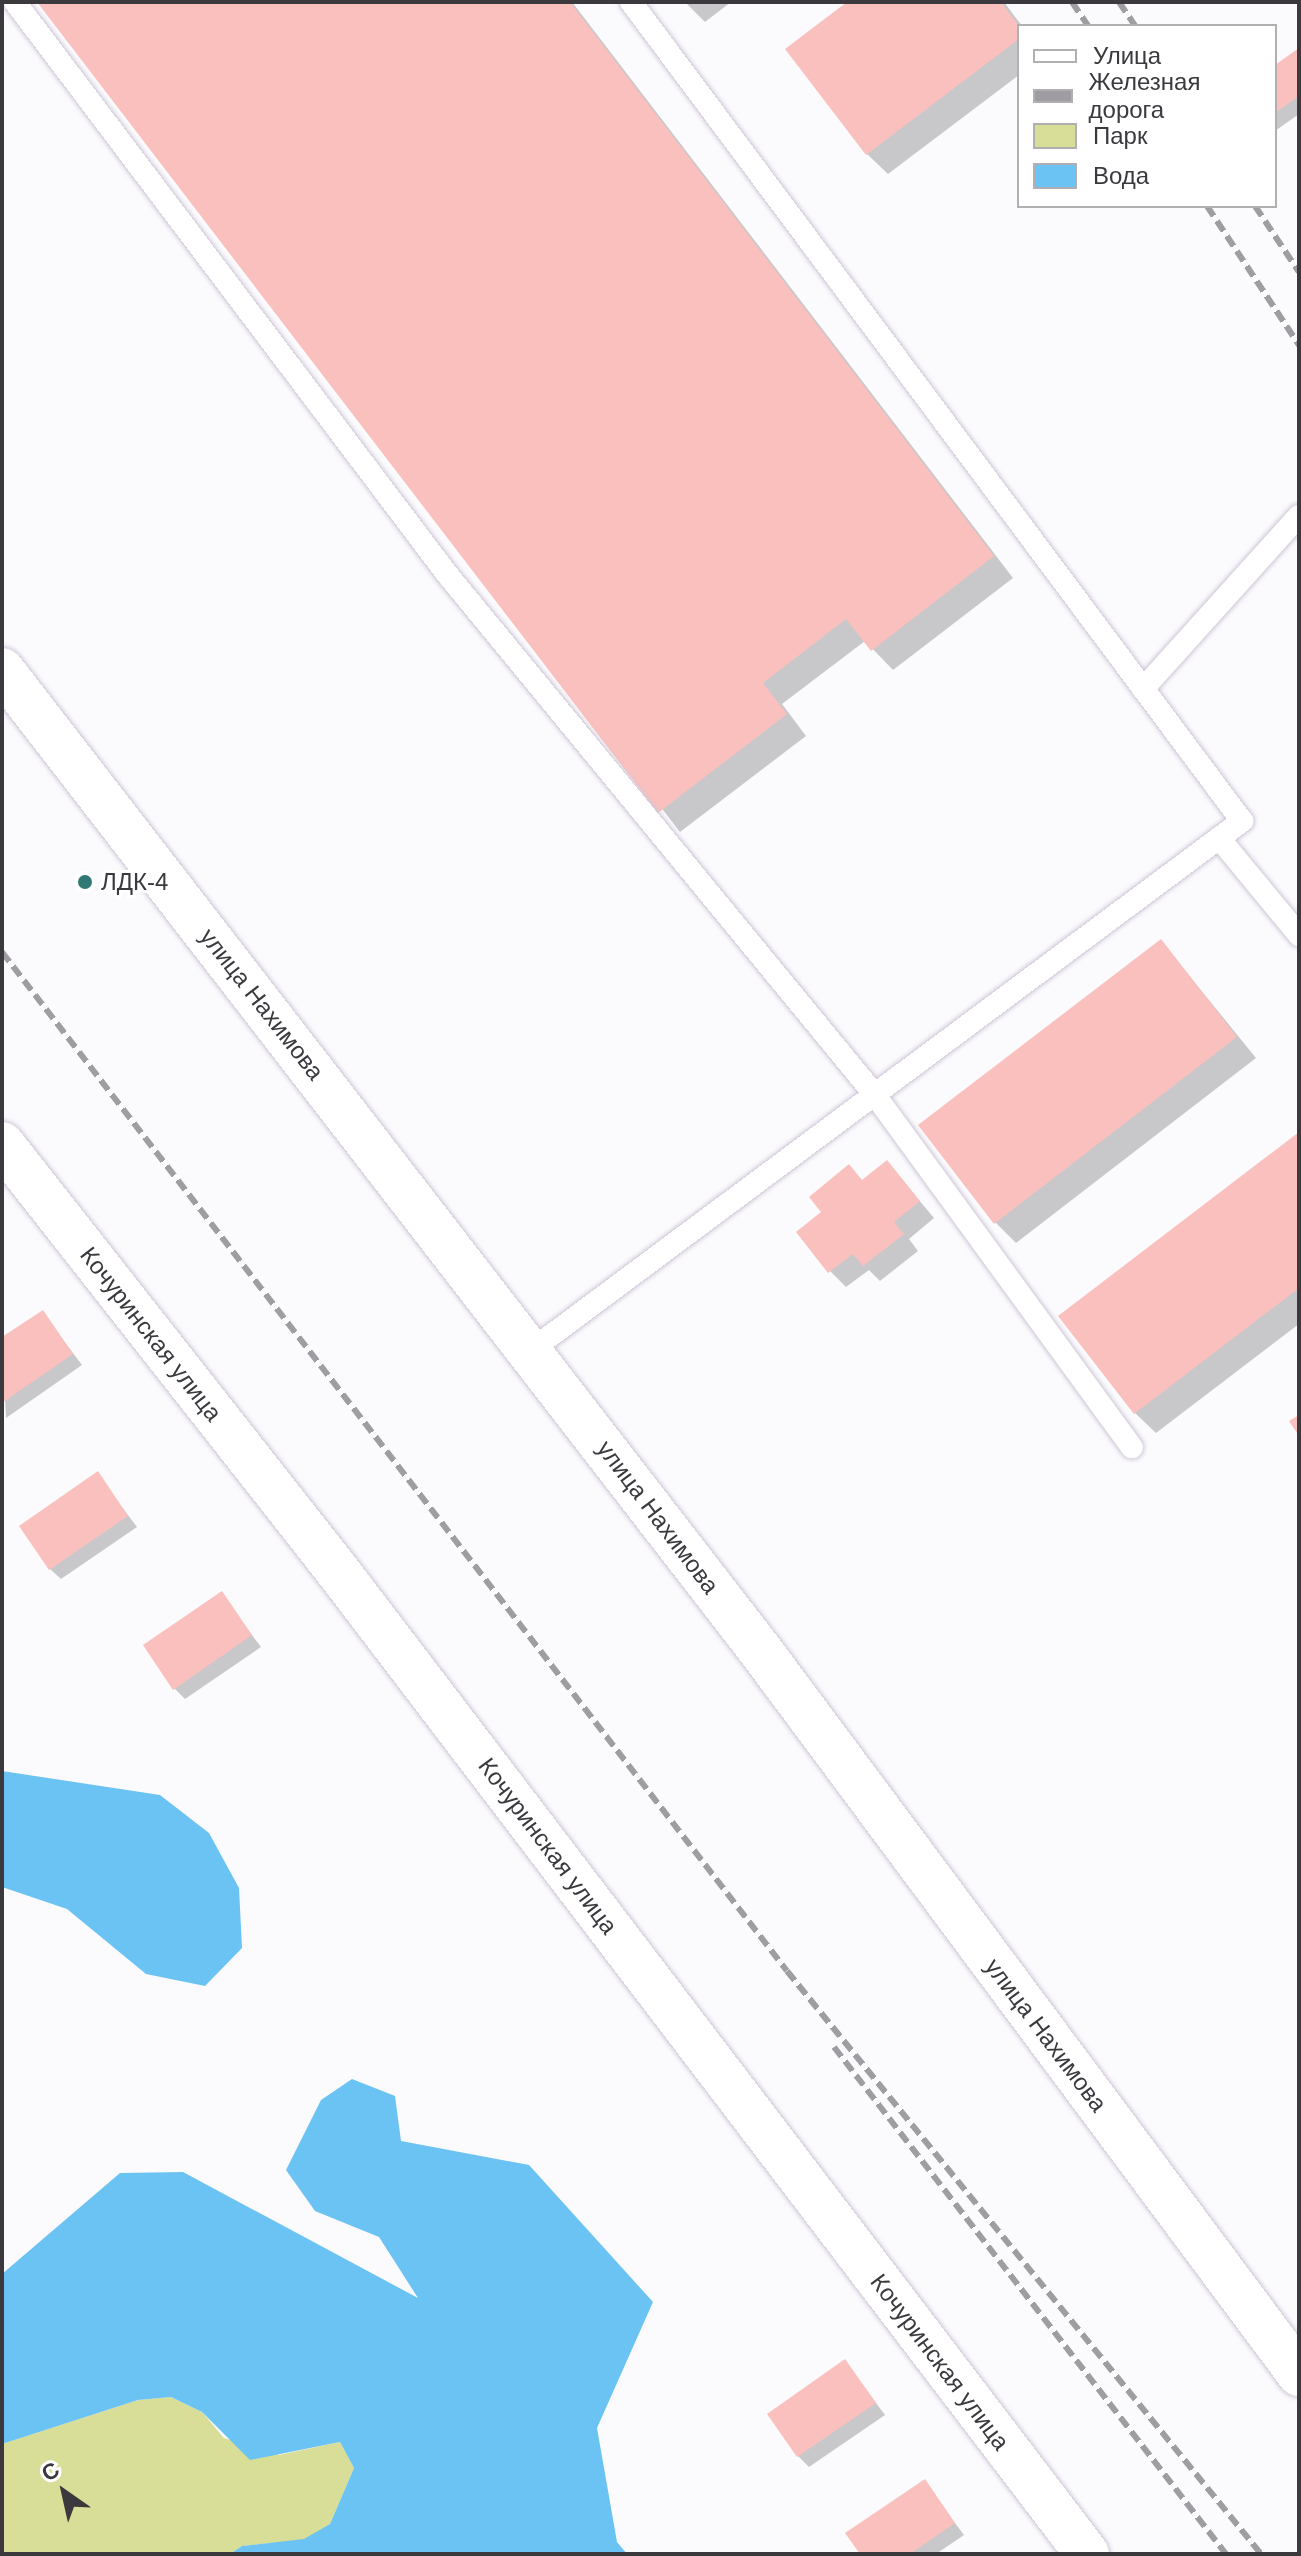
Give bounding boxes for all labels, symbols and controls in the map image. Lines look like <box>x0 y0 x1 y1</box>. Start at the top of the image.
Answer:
legend <box>1017 24 1277 208</box>
text: Улица <box>1093 42 1161 69</box>
text: Железная дорога <box>1089 68 1200 123</box>
text: Парк <box>1093 122 1147 149</box>
text: Вода <box>1093 162 1149 189</box>
place label: ЛДК-4 <box>101 868 168 896</box>
marker: ЛДК-4 <box>76 873 94 891</box>
street label: улица Нахимова <box>194 922 330 1086</box>
street label: Кочуринская улица <box>74 1241 228 1427</box>
street label: улица Нахимова <box>591 1435 725 1599</box>
street label: Кочуринская улица <box>472 1752 624 1940</box>
street label: улица Нахимова <box>979 1953 1113 2117</box>
street label: Кочуринская улица <box>864 2268 1016 2456</box>
north arrow <box>24 2452 104 2532</box>
text: С <box>37 2457 64 2486</box>

